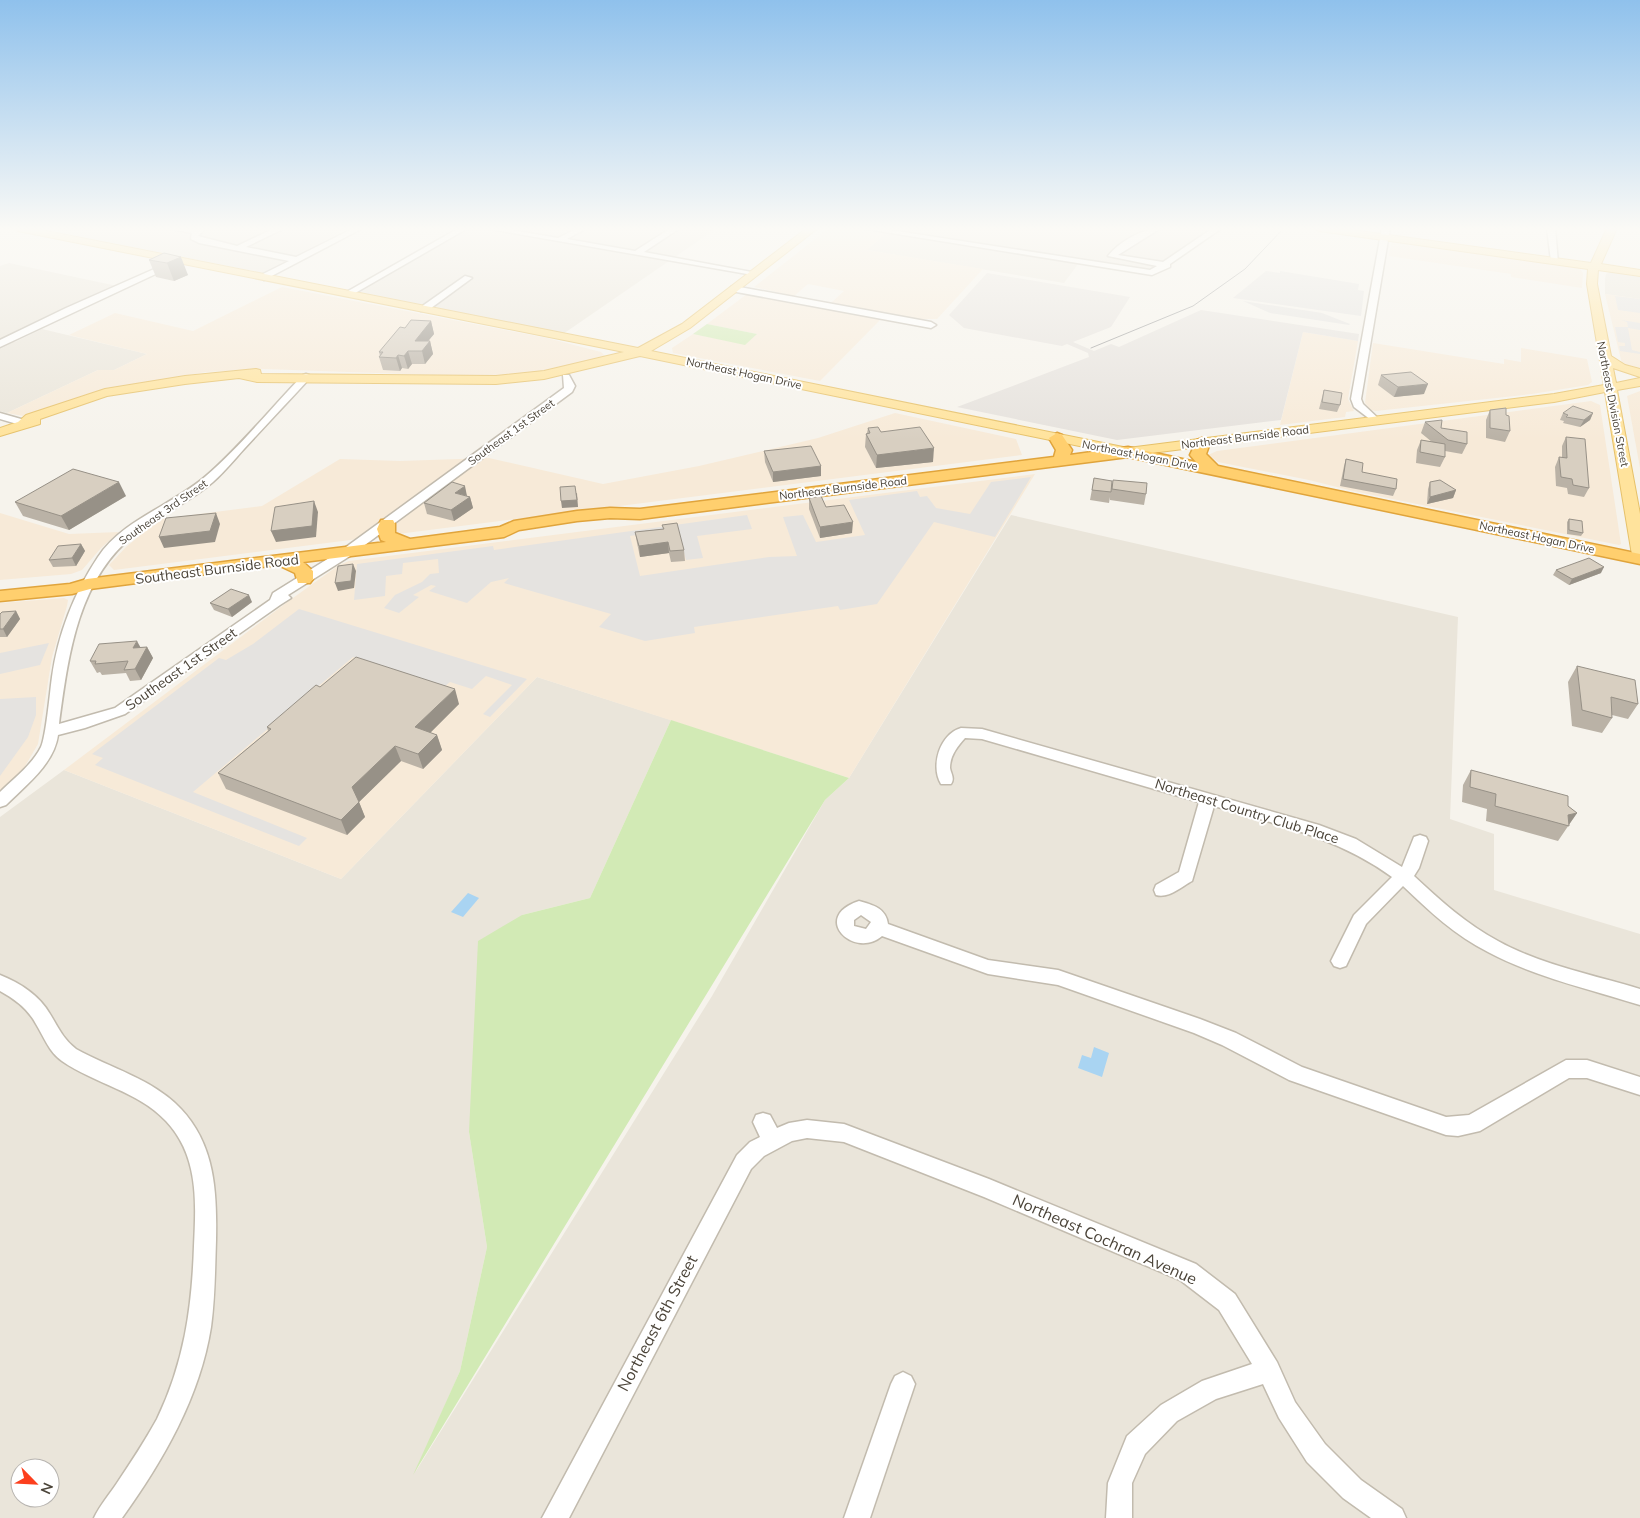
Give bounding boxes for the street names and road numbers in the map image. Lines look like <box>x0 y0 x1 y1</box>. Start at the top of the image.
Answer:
street label: Northeast Division Street <box>1594 340 1632 468</box>
street label: Northeast Hogan Drive <box>685 354 803 392</box>
street label: Southeast 1st Street <box>465 396 557 468</box>
street label: Northeast Burnside Road <box>1180 422 1310 452</box>
street label: Northeast Hogan Drive <box>1081 437 1199 473</box>
street label: Northeast Burnside Road <box>778 473 908 503</box>
street label: Southeast 3rd Street <box>116 476 210 548</box>
street label: Northeast Hogan Drive <box>1478 518 1596 556</box>
street label: Southeast Burnside Road <box>134 550 300 588</box>
street label: Southeast 1st Street <box>122 624 240 714</box>
street label: Northeast Country Club Place <box>1153 774 1341 848</box>
street label: Northeast Cochran Avenue <box>1010 1189 1200 1289</box>
street label: Northeast 6th Street <box>613 1251 702 1394</box>

